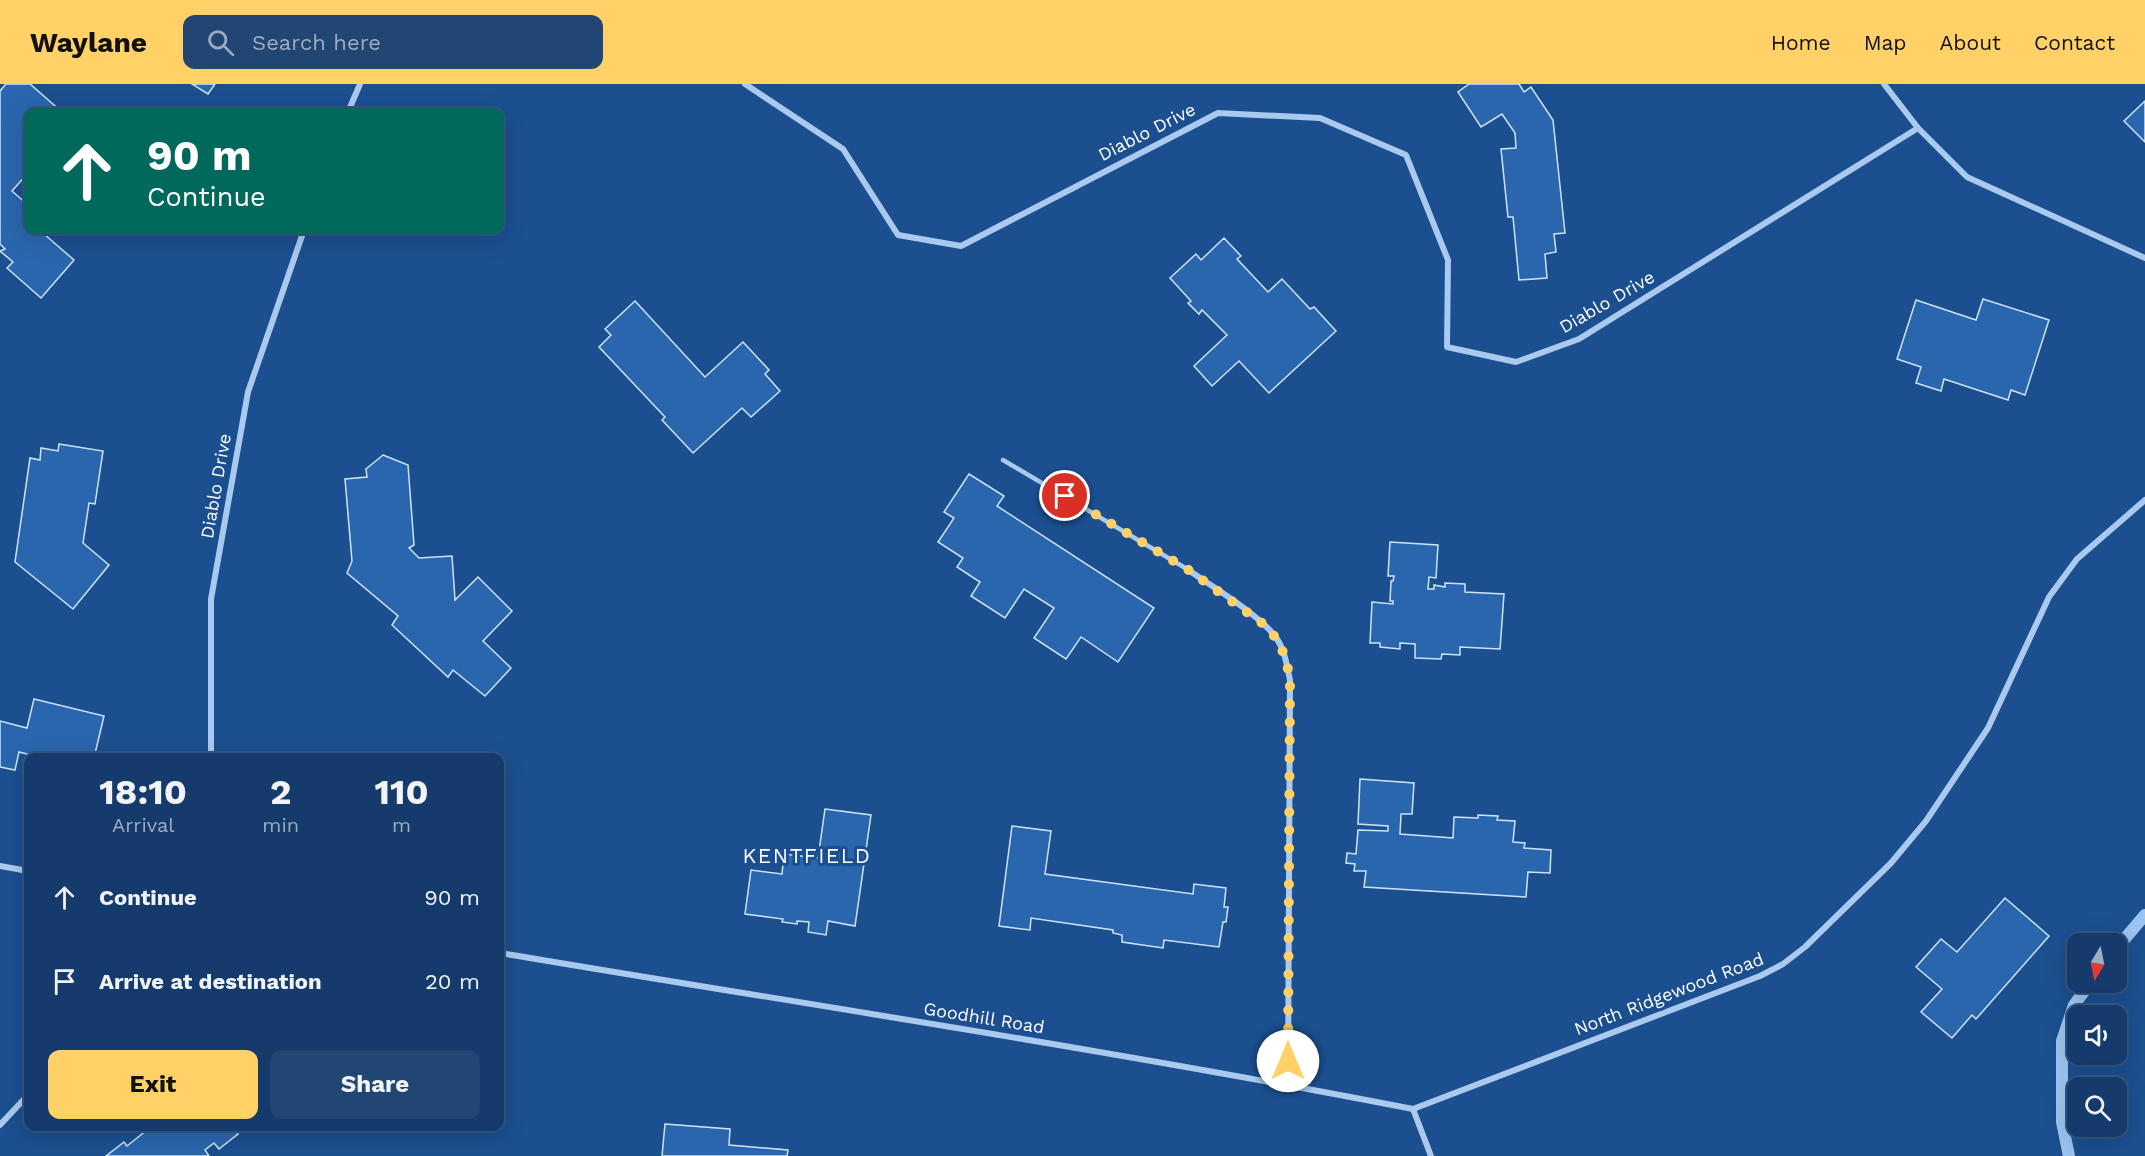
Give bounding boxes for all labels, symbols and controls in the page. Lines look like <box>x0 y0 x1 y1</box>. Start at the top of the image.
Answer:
search box <box>183 15 603 69</box>
text: Waylane <box>30 26 147 59</box>
icon: search <box>204 26 237 59</box>
text: Search here <box>252 30 381 55</box>
text: Home <box>1771 30 1831 55</box>
text: Map <box>1864 30 1907 55</box>
text: About <box>1940 30 2001 55</box>
text: Contact <box>2034 30 2115 55</box>
street label: Diablo Drive <box>1095 98 1199 165</box>
text: 90 m <box>147 131 251 180</box>
icon: ahead <box>48 132 126 210</box>
text: Continue <box>147 181 266 213</box>
street label: Diablo Drive <box>1555 266 1658 337</box>
street label: Diablo Drive <box>196 432 235 540</box>
pin <box>1039 470 1090 521</box>
icon: arrive <box>1048 479 1081 512</box>
text: 18:10 <box>99 771 187 813</box>
text: 2 <box>270 771 291 813</box>
text: 110 <box>374 771 429 813</box>
text: Arrival <box>112 813 174 837</box>
text: min <box>262 813 299 837</box>
text: m <box>392 813 411 837</box>
district label: KENTFIELD <box>743 843 871 868</box>
icon: ahead <box>48 881 81 914</box>
text: Continue <box>99 885 197 910</box>
text: 90 m <box>424 885 480 910</box>
north arrow <box>2067 933 2127 993</box>
map controls <box>2067 933 2127 1137</box>
street label: North Ridgewood Road <box>1571 948 1766 1039</box>
icon: arrive <box>48 965 81 998</box>
text: Arrive at destination <box>99 969 322 994</box>
text: 20 m <box>425 969 480 994</box>
street label: Goodhill Road <box>922 998 1046 1037</box>
button: sound <box>2067 1005 2127 1065</box>
position arrow <box>1256 1029 1320 1093</box>
button: Exit <box>48 1050 258 1119</box>
button: Share <box>270 1050 480 1119</box>
button: search <box>2067 1077 2127 1137</box>

